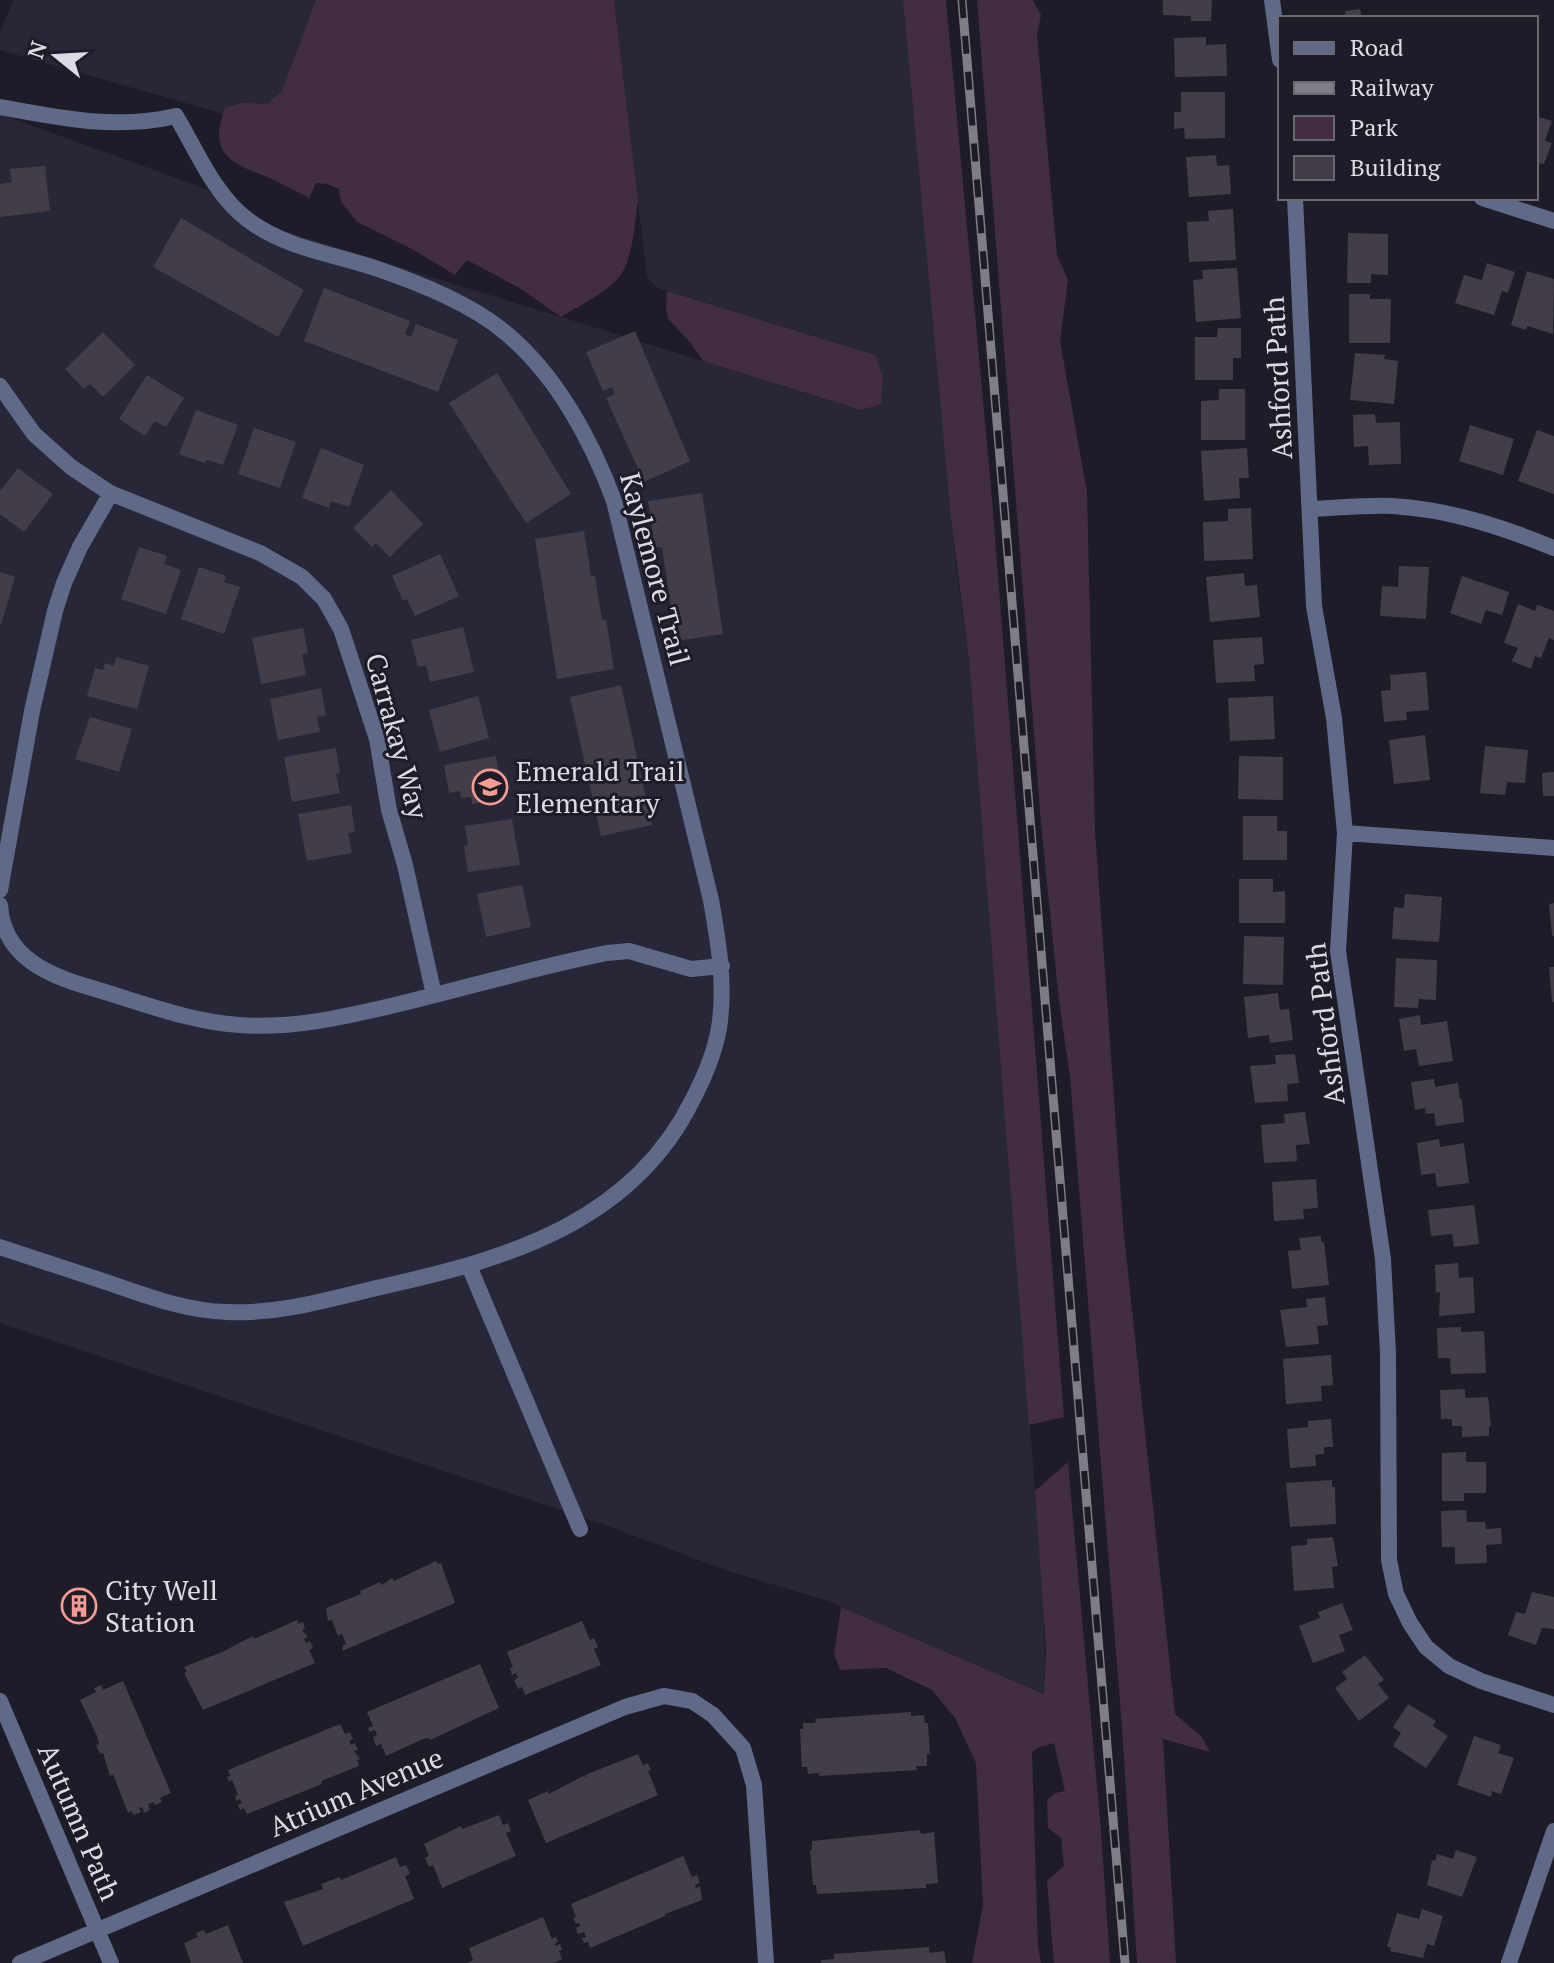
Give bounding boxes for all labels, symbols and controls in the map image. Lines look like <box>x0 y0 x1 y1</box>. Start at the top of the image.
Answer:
north arrow <box>16 16 96 96</box>
legend <box>1278 16 1538 200</box>
text: Road <box>1350 31 1404 63</box>
text: N <box>20 37 53 62</box>
text: Railway <box>1350 71 1434 103</box>
text: Park <box>1350 111 1399 143</box>
text: Building <box>1350 151 1441 183</box>
street label: Ashford Path <box>1255 296 1300 460</box>
street label: Kaylemore Trail <box>612 468 699 669</box>
street label: Carrakay Way <box>358 649 438 824</box>
place label: Emerald Trail Elementary <box>516 752 684 821</box>
school or university icon: Emerald Trail Elementary <box>471 768 509 806</box>
street label: Ashford Path <box>1296 941 1353 1107</box>
place label: City Well Station <box>105 1571 218 1640</box>
building icon: City Well Station <box>60 1587 98 1625</box>
street label: Autumn Path <box>30 1738 129 1906</box>
street label: Atrium Avenue <box>263 1738 448 1845</box>

